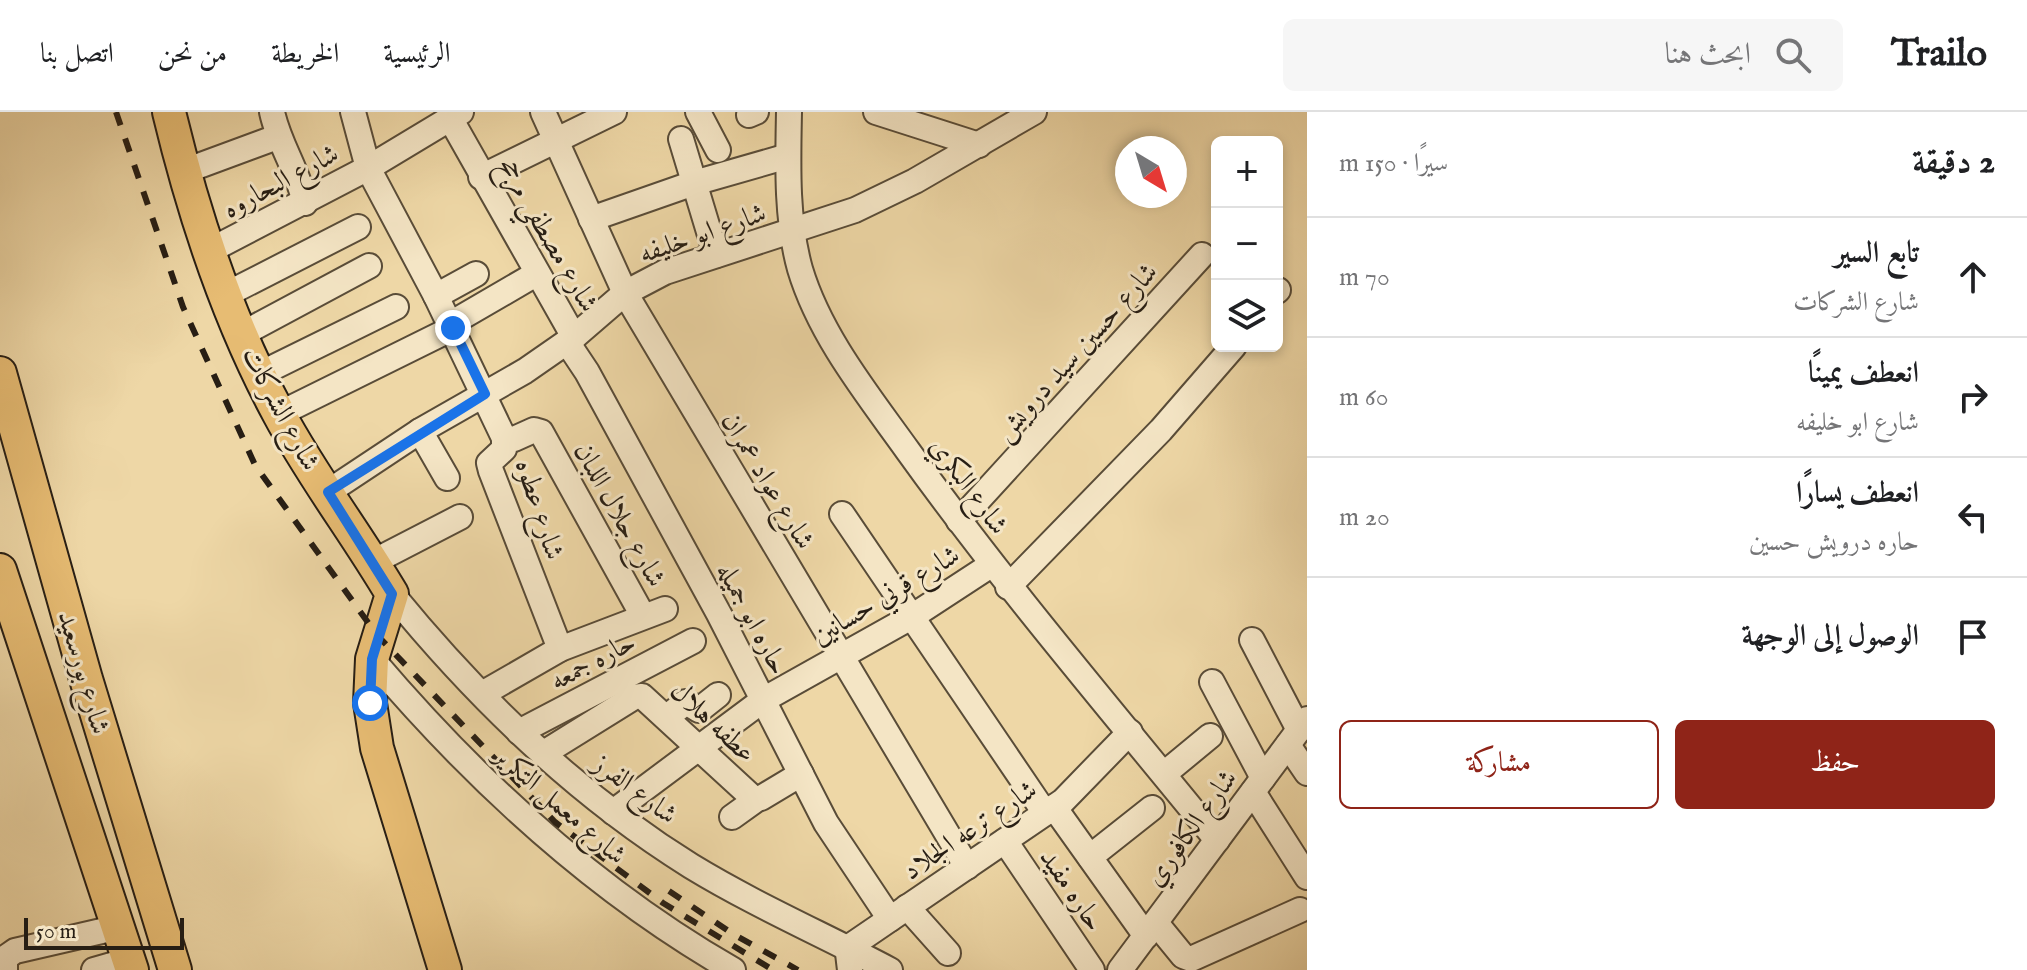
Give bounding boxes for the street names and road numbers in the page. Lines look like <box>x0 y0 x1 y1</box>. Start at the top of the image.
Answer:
street label: شارع البحاروه <box>217 137 347 231</box>
street label: شارع مصطفي مرجح <box>481 151 605 323</box>
street label: شارع ابو خليفه <box>635 196 772 276</box>
street label: شارع حسين سيد درويش <box>987 256 1169 452</box>
street label: شارع الشركات <box>229 341 327 479</box>
street label: شارع عواد عمران <box>709 406 822 558</box>
street label: شارع البكري <box>918 431 1015 545</box>
street label: شارع جلال اللبان <box>561 437 673 596</box>
street label: شارع عطوه <box>502 455 571 566</box>
street label: شارع قرني حسانين <box>806 538 969 657</box>
street label: حاره ابو جميله <box>708 557 796 681</box>
street label: شارع بورسعيد <box>44 607 117 740</box>
street label: حاره جمعه <box>544 625 642 699</box>
street label: عطفه هلال <box>662 674 763 771</box>
street label: شارع معمل التكرير <box>481 737 633 876</box>
street label: شارع الفرز <box>580 745 684 836</box>
street label: شارع الكافوري <box>1138 763 1249 896</box>
street label: شارع ترعه الجلاد <box>896 773 1047 892</box>
street label: حاره مفيد <box>1031 842 1111 939</box>

